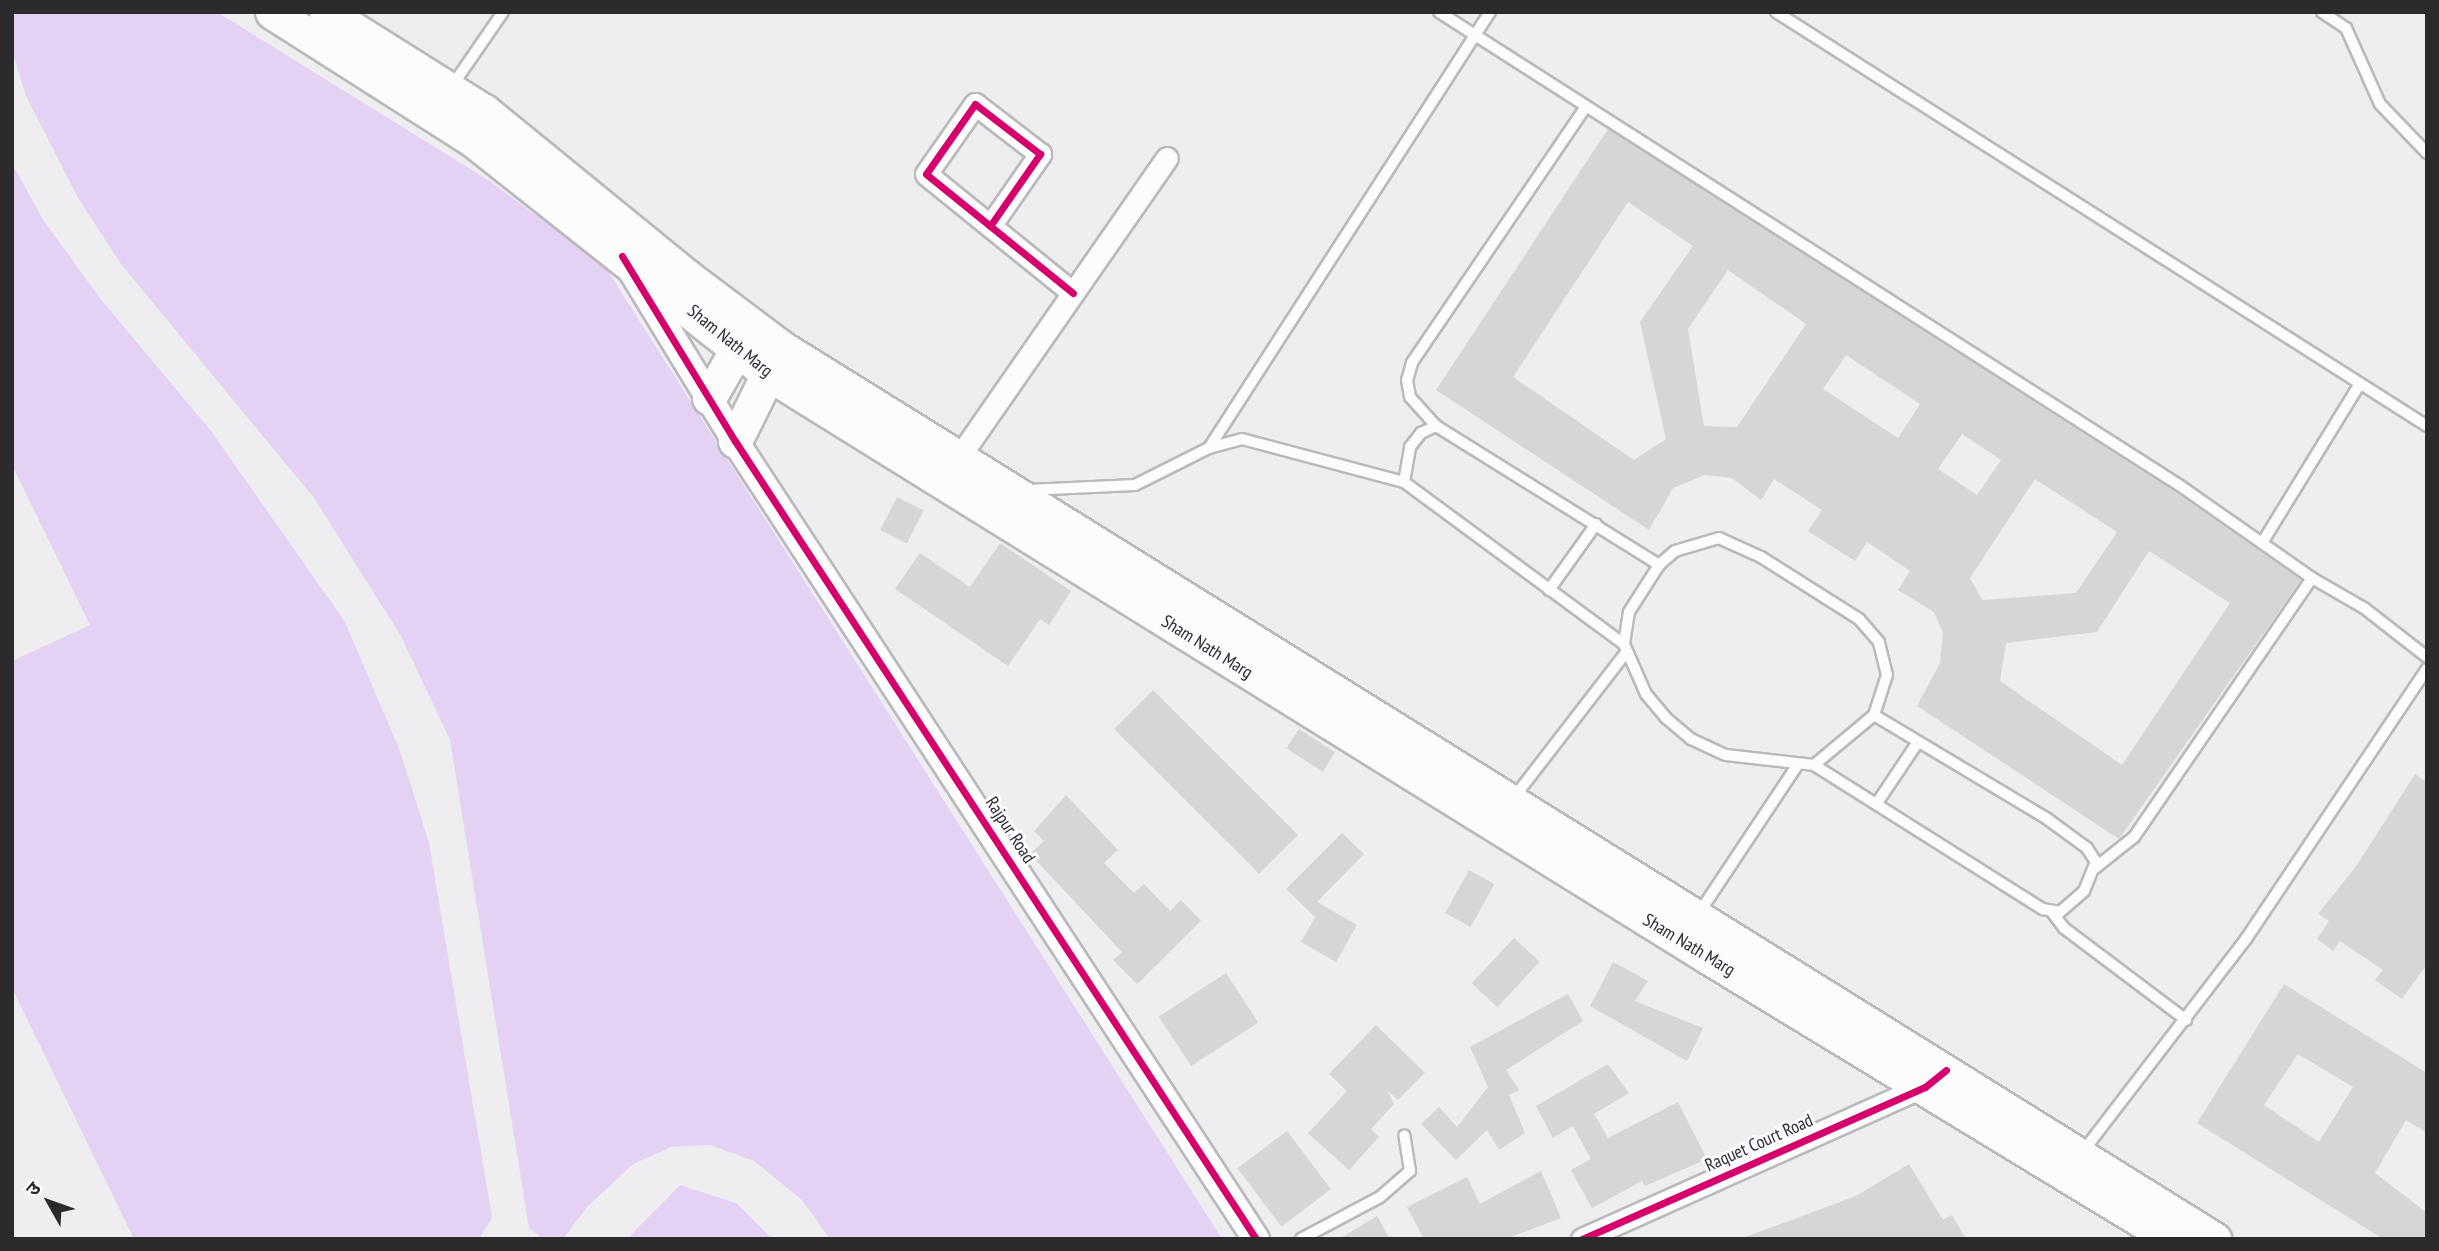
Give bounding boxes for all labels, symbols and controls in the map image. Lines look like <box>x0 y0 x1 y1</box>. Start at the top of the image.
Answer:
street label: Sham Nath Marg <box>683 300 777 382</box>
street label: Sham Nath Marg <box>1157 610 1257 684</box>
street label: Rajpur Road <box>981 793 1039 867</box>
street label: Sham Nath Marg <box>1639 909 1739 981</box>
street label: Raquet Court Road <box>1702 1110 1816 1176</box>
north arrow <box>14 1167 84 1237</box>
text: उ <box>20 1177 46 1200</box>

